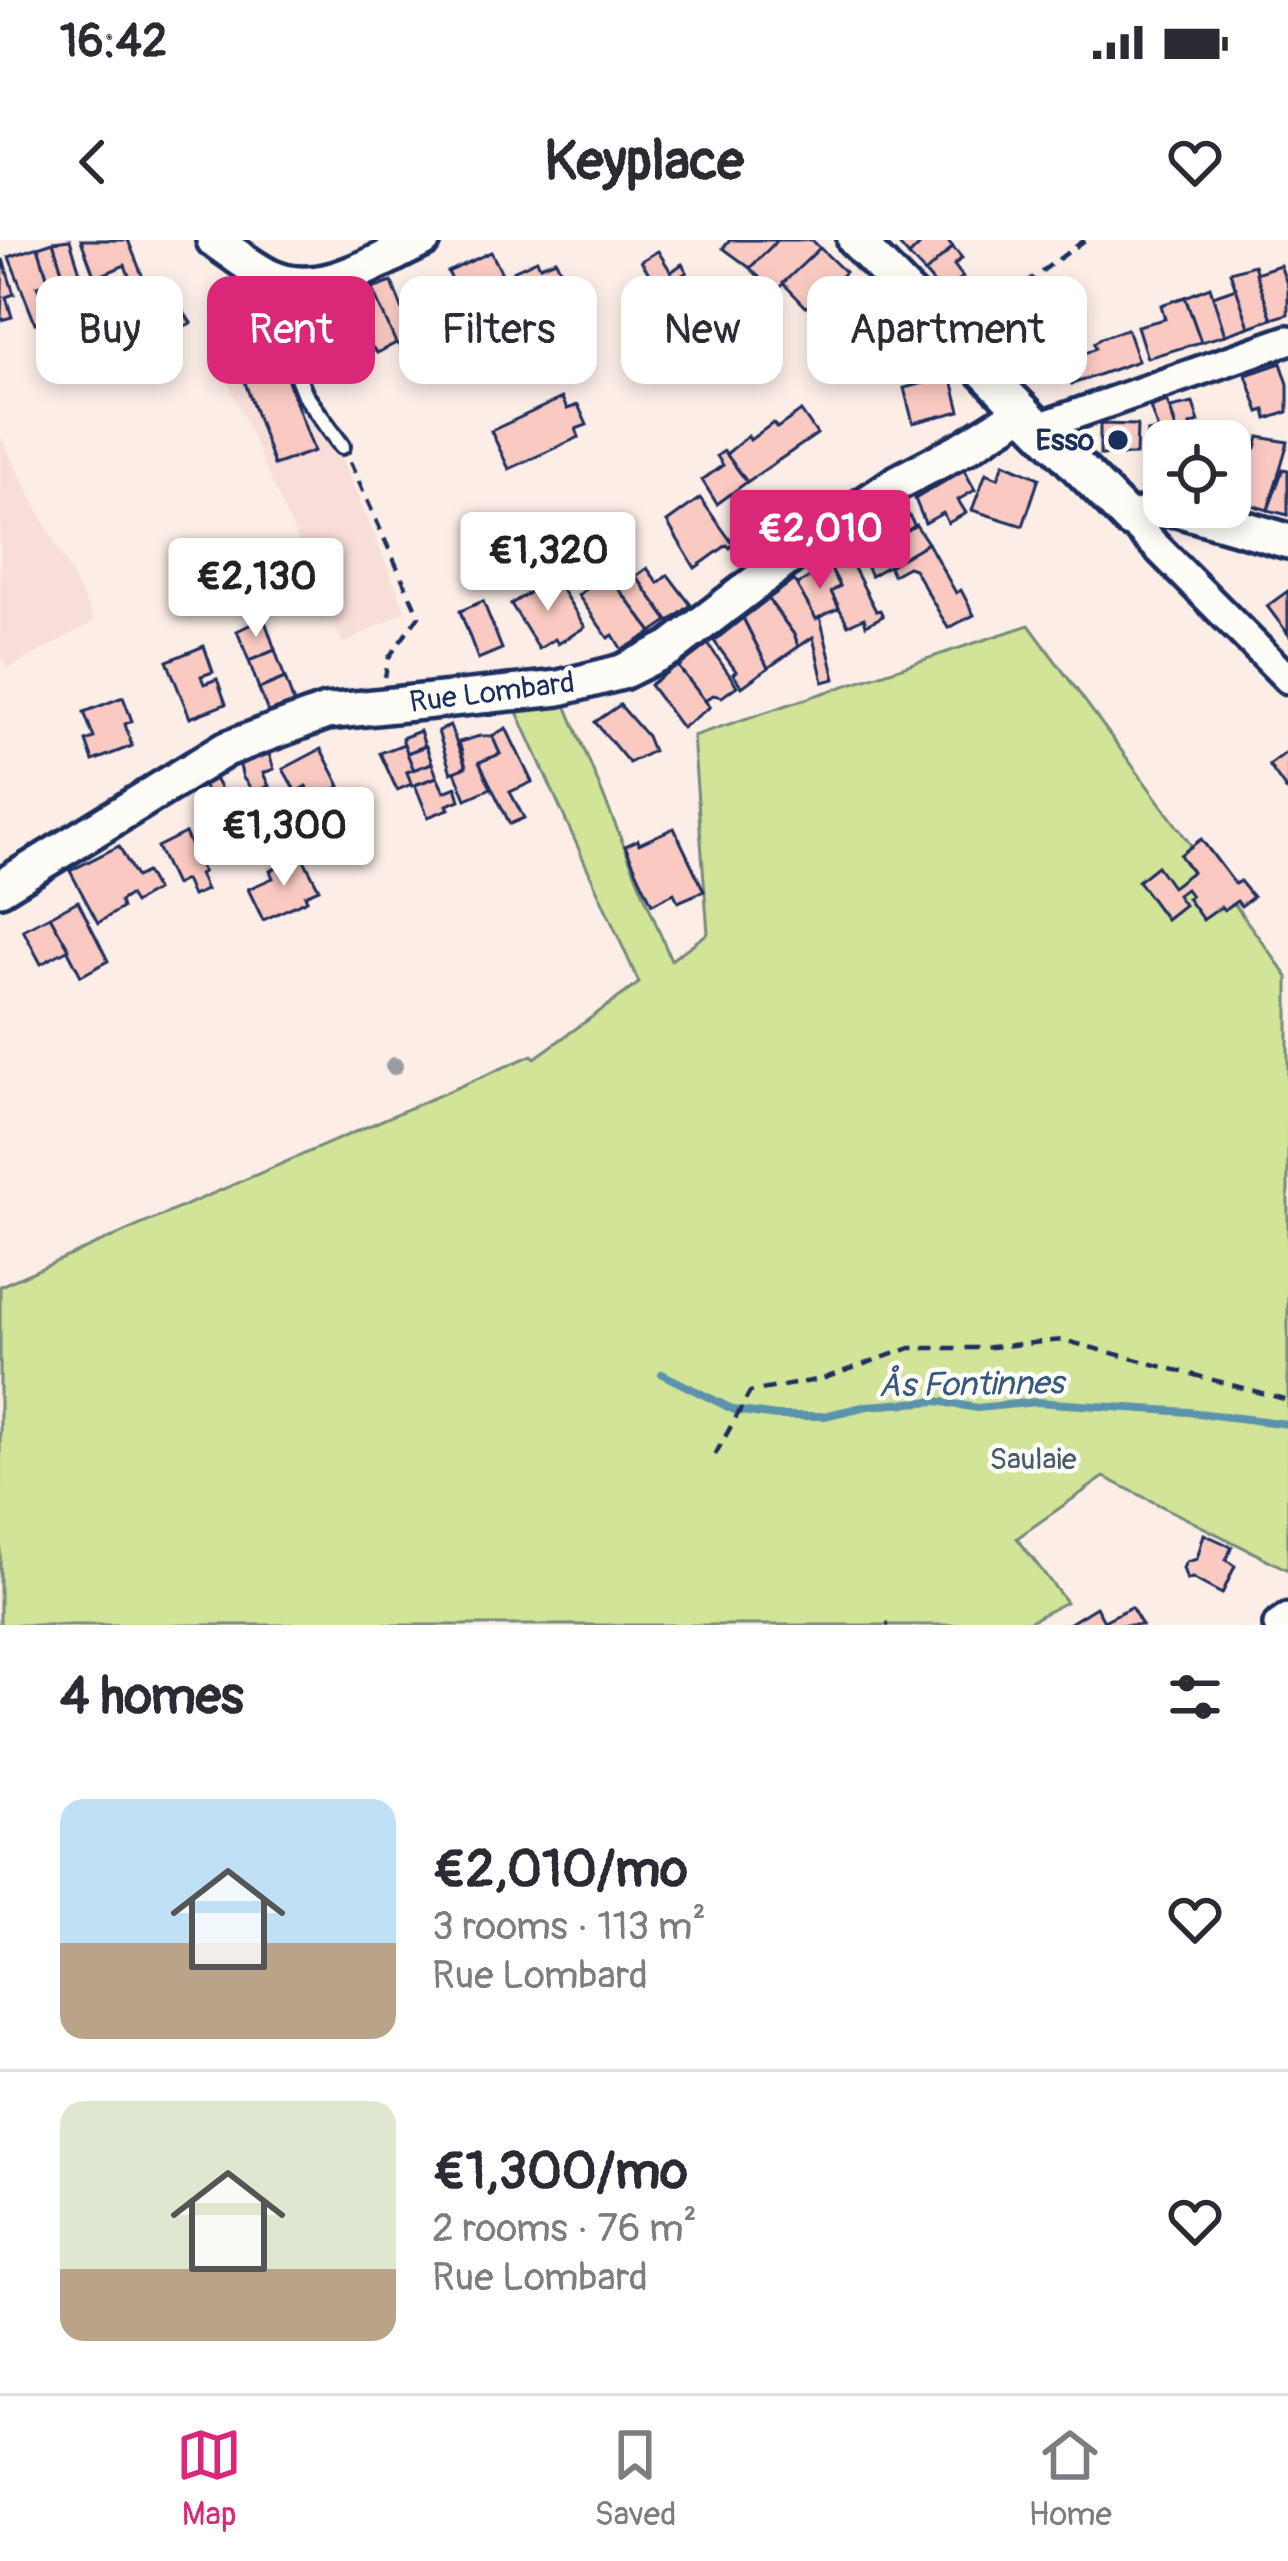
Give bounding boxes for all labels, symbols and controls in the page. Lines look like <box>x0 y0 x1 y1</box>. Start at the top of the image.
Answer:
text: 16:42 <box>60 14 167 70</box>
text: Keyplace <box>544 128 744 196</box>
icon: back <box>60 129 126 195</box>
icon: heart <box>1162 129 1228 195</box>
chip: Buy <box>36 276 183 384</box>
chip: Rent <box>207 276 375 384</box>
chip: Filters <box>399 276 597 384</box>
chip: New <box>621 276 783 384</box>
chip: Apartment <box>807 276 1087 384</box>
map controls <box>1143 420 1251 528</box>
button: locate <box>1143 420 1251 528</box>
place label: Esso <box>1035 422 1094 459</box>
marker: Esso <box>1105 427 1131 453</box>
pin: €2,010 <box>722 490 918 592</box>
text: €2,010 <box>757 504 883 553</box>
pin: €1,320 <box>450 512 646 614</box>
text: €1,320 <box>487 526 609 575</box>
pin: €2,130 <box>158 538 354 640</box>
text: €2,130 <box>195 552 317 601</box>
street label: Rue Lombard <box>407 664 577 721</box>
pin: €1,300 <box>186 787 382 889</box>
text: €1,300 <box>221 801 347 850</box>
water label: Ås Fontinnes <box>878 1361 1067 1407</box>
park label: Saulaie <box>989 1441 1077 1478</box>
icon: filters <box>1162 1664 1228 1730</box>
text: 4 homes <box>60 1665 244 1729</box>
text: €2,010/mo <box>432 1838 688 1902</box>
icon: home <box>156 1847 300 1991</box>
icon: heart <box>1162 1886 1228 1952</box>
text: 3 rooms · 113 m² <box>432 1902 706 1951</box>
text: Rue Lombard <box>432 1951 648 2000</box>
text: €1,300/mo <box>432 2140 688 2204</box>
icon: home <box>156 2149 300 2293</box>
icon: heart <box>1162 2188 1228 2254</box>
text: 2 rooms · 76 m² <box>432 2204 697 2253</box>
text: Rue Lombard <box>432 2253 648 2302</box>
tab: Map <box>176 2422 242 2535</box>
tab: Saved <box>594 2422 676 2535</box>
tab: Home <box>1029 2422 1112 2535</box>

